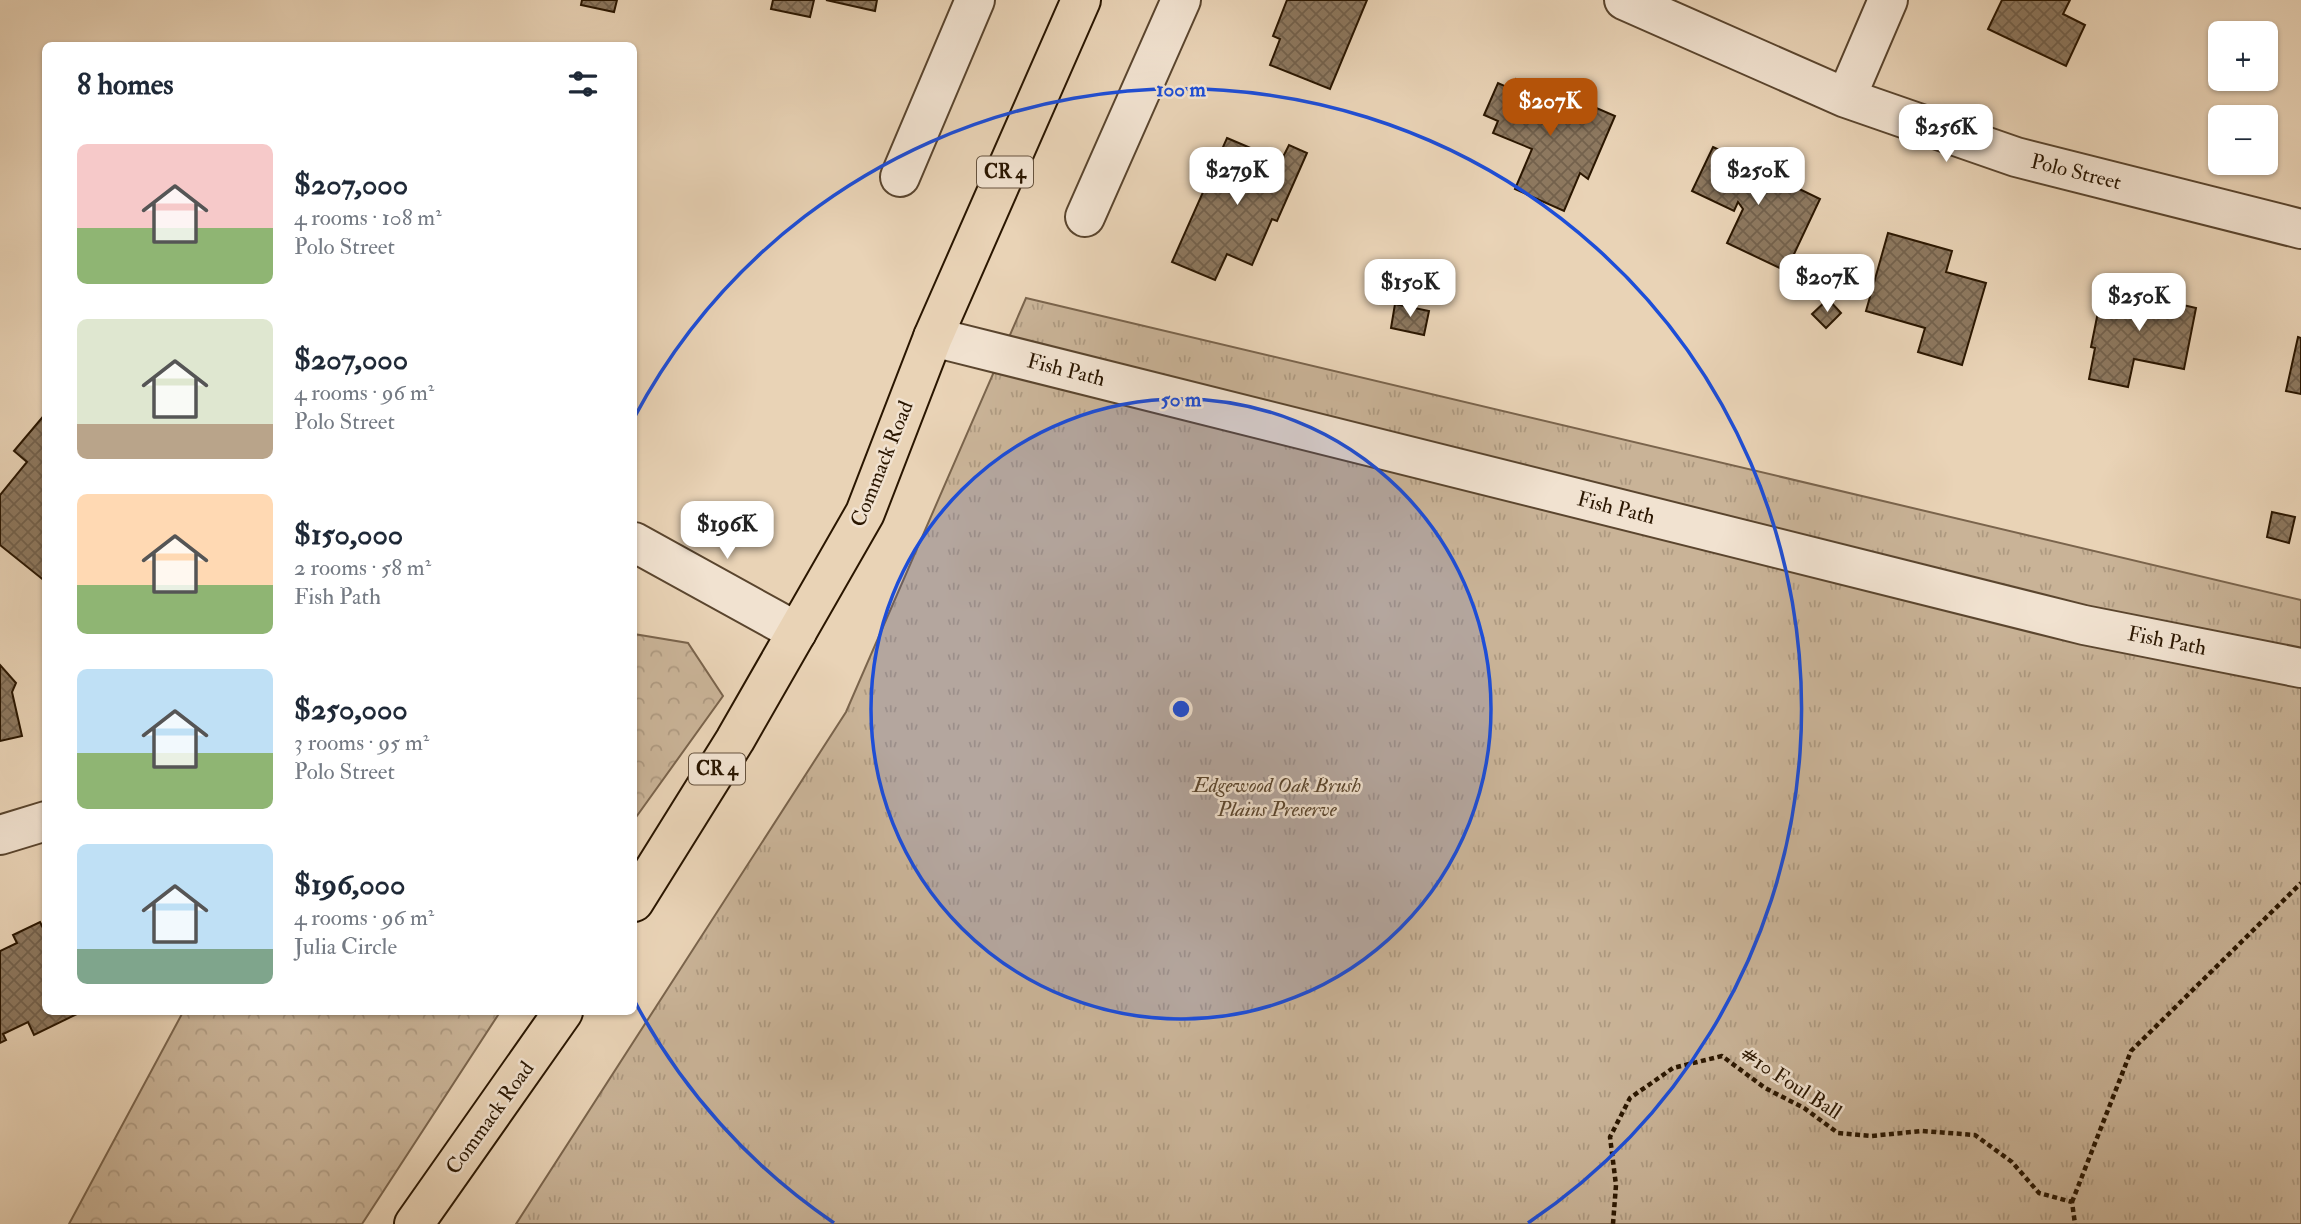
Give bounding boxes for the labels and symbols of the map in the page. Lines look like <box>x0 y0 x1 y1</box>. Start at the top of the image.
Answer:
text: 100 m <box>1156 76 1207 103</box>
pin: $207K <box>1501 78 1599 138</box>
pin: $256K <box>1897 104 1995 164</box>
pin: $279K <box>1188 148 1286 207</box>
pin: $250K <box>1709 148 1807 207</box>
street label: Polo Street <box>2028 148 2124 196</box>
road number: CR 4 <box>977 156 1033 188</box>
pin: $207K <box>1778 254 1876 314</box>
pin: $150K <box>1361 260 1459 319</box>
pin: $250K <box>2090 274 2188 333</box>
street label: Fish Path <box>1024 347 1108 393</box>
text: 50 m <box>1161 386 1202 413</box>
street label: Commack Road <box>844 396 920 531</box>
street label: Fish Path <box>1574 485 1658 531</box>
pin: $196K <box>678 502 776 561</box>
street label: Fish Path <box>2125 620 2209 662</box>
centre of rings <box>1169 697 1193 721</box>
road number: CR 4 <box>689 754 745 784</box>
park label: Edgewood Oak Brush Plains Preserve <box>1191 772 1361 823</box>
street label: #10 Foul Ball <box>1735 1040 1847 1126</box>
street label: Commack Road <box>440 1056 541 1180</box>

